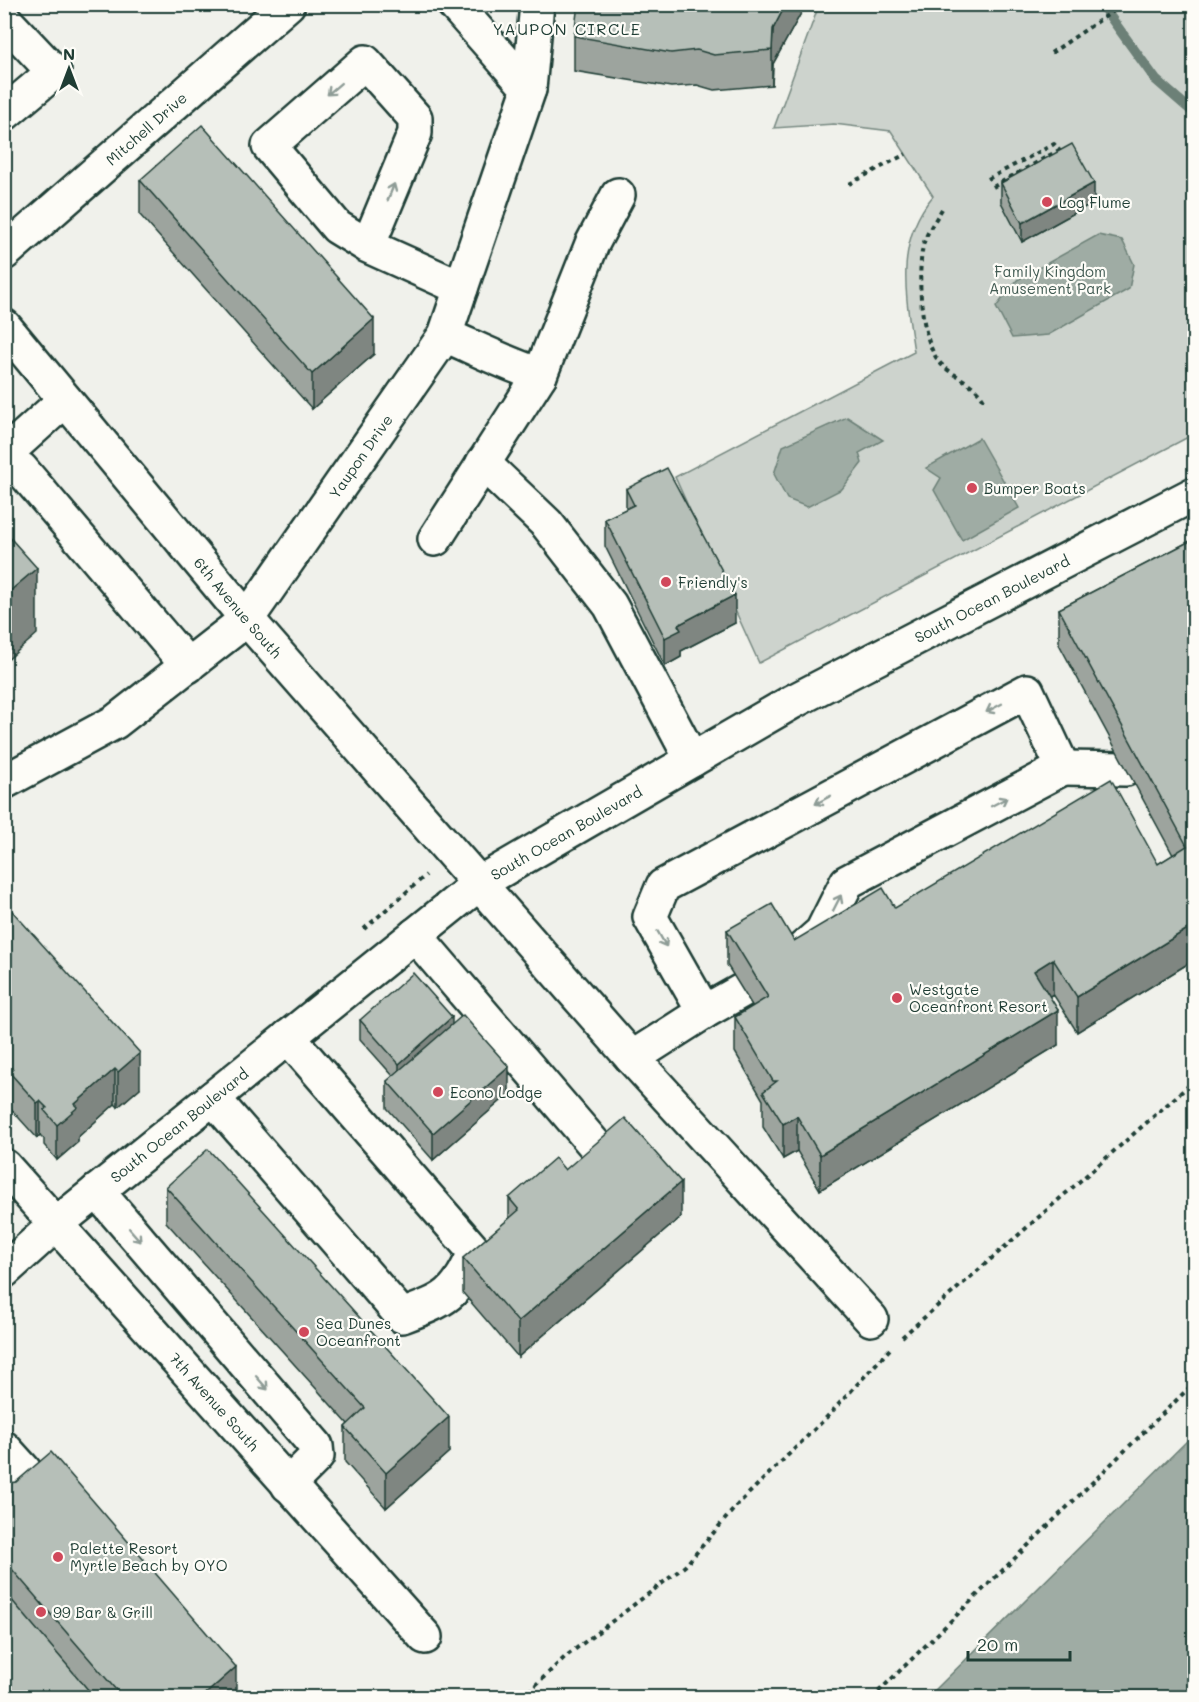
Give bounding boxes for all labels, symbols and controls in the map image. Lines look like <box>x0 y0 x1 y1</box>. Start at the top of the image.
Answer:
district label: YAUPON CIRCLE <box>493 18 641 39</box>
north arrow <box>39 39 99 99</box>
text: N <box>63 43 75 64</box>
one-way arrow <box>326 83 342 96</box>
street label: Mitchell Drive <box>101 87 191 169</box>
one-way arrow <box>386 184 397 202</box>
place label: Log Flume <box>1059 192 1131 212</box>
marker: Log Flume <box>1040 195 1054 209</box>
park label: Family Kingdom Amusement Park <box>989 261 1111 298</box>
street label: Yaupon Drive <box>324 410 397 502</box>
place label: Bumper Boats <box>984 478 1086 498</box>
marker: Bumper Boats <box>965 481 979 495</box>
street label: South Ocean Boulevard <box>911 550 1073 647</box>
street label: 6th Avenue South <box>190 553 287 662</box>
place label: Friendly's <box>678 572 748 592</box>
marker: Friendly's <box>659 575 673 589</box>
one-way arrow <box>986 703 1004 714</box>
street label: South Ocean Boulevard <box>487 781 646 884</box>
one-way arrow <box>814 795 832 806</box>
one-way arrow <box>990 796 1007 808</box>
one-way arrow <box>831 894 843 912</box>
one-way arrow <box>656 930 668 947</box>
place label: Westgate Oceanfront Resort <box>909 979 1048 1016</box>
marker: Westgate Oceanfront Resort <box>890 991 904 1005</box>
street label: South Ocean Boulevard <box>106 1063 252 1187</box>
place label: Econo Lodge <box>450 1082 543 1102</box>
marker: Econo Lodge <box>431 1085 445 1099</box>
one-way arrow <box>129 1227 142 1243</box>
place label: Sea Dunes Oceanfront <box>316 1313 401 1350</box>
marker: Sea Dunes Oceanfront <box>297 1325 311 1339</box>
street label: 7th Avenue South <box>165 1348 264 1455</box>
one-way arrow <box>255 1375 269 1390</box>
place label: Palette Resort Myrtle Beach by OYO <box>70 1538 228 1575</box>
marker: Palette Resort Myrtle Beach by OYO <box>51 1550 65 1564</box>
place label: 99 Bar & Grill <box>53 1602 153 1622</box>
marker: 99 Bar & Grill <box>34 1605 48 1619</box>
scale bar <box>968 1624 1070 1662</box>
text: 20 m <box>977 1632 1018 1656</box>

